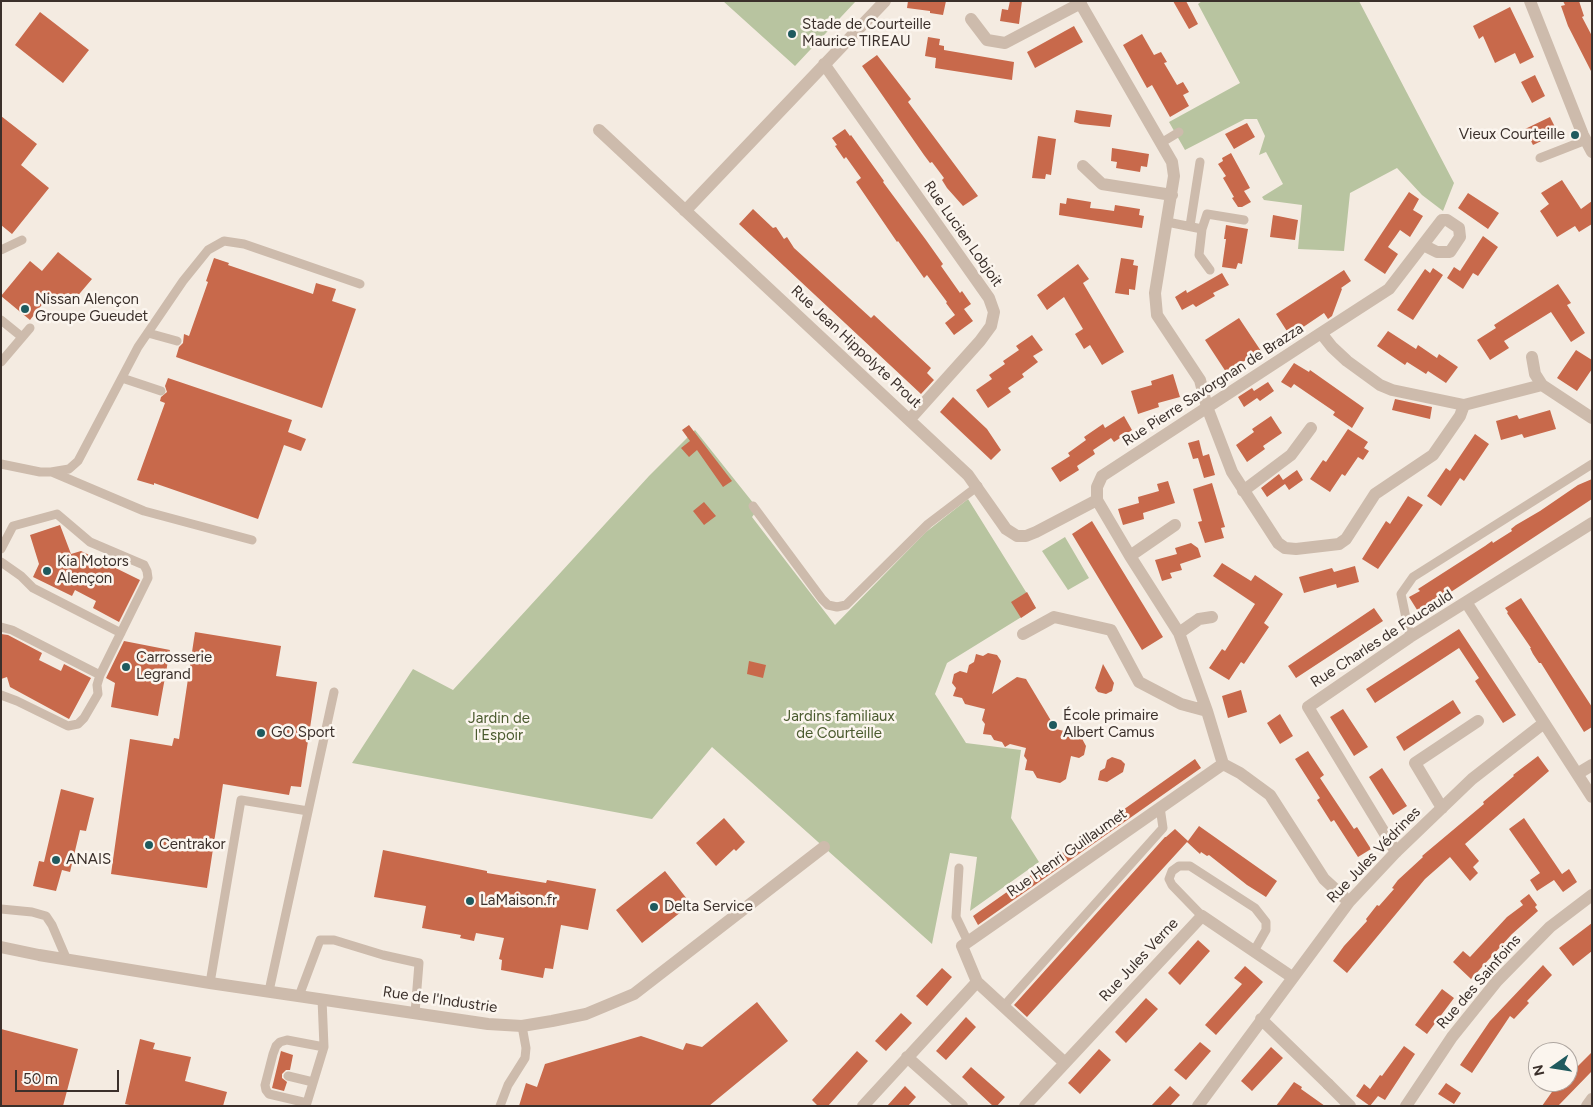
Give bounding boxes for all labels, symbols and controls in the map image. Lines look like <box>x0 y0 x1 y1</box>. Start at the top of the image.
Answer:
place label: Stade de Courteille Maurice TIREAU <box>802 16 931 51</box>
marker: Stade de Courteille Maurice TIREAU <box>786 28 798 40</box>
place label: Vieux Courteille <box>1459 126 1565 144</box>
marker: Vieux Courteille <box>1569 129 1581 141</box>
street label: Rue Lucien Lobjoit <box>920 178 1006 290</box>
street label: Rue Jean Hippolyte Prout <box>787 282 925 412</box>
place label: Nissan Alençon Groupe Gueudet <box>35 291 148 326</box>
marker: Nissan Alençon Groupe Gueudet <box>19 303 31 315</box>
street label: Rue Pierre Savorgnan de Brazza <box>1119 320 1307 450</box>
place label: Kia Motors Alençon <box>57 553 129 588</box>
marker: Kia Motors Alençon <box>41 565 53 577</box>
street label: Rue Charles de Foucauld <box>1308 586 1456 692</box>
place label: Carrosserie Legrand <box>136 649 212 684</box>
marker: Carrosserie Legrand <box>120 661 132 673</box>
place label: École primaire Albert Camus <box>1063 707 1158 742</box>
park label: Jardins familiaux de Courteille <box>783 708 895 743</box>
park label: Jardin de l'Espoir <box>468 710 530 745</box>
marker: École primaire Albert Camus <box>1047 719 1059 731</box>
place label: GO Sport <box>271 724 335 742</box>
marker: GO Sport <box>255 727 267 739</box>
street label: Rue Jules Védrines <box>1323 803 1425 907</box>
street label: Rue Henri Guillaumet <box>1004 805 1130 901</box>
place label: Centrakor <box>159 836 226 854</box>
marker: Centrakor <box>143 839 155 851</box>
place label: ANAIS <box>66 851 111 869</box>
marker: ANAIS <box>50 854 62 866</box>
place label: LaMaison.fr <box>480 892 557 910</box>
marker: LaMaison.fr <box>464 895 476 907</box>
place label: Delta Service <box>664 898 753 916</box>
marker: Delta Service <box>648 901 660 913</box>
street label: Rue Jules Verne <box>1096 915 1182 1005</box>
street label: Rue des Sainfoins <box>1433 931 1525 1033</box>
street label: Rue de l'Industrie <box>381 983 499 1017</box>
north arrow <box>1528 1042 1578 1092</box>
scale bar <box>18 1060 121 1092</box>
text: N <box>1529 1063 1548 1077</box>
text: 50 m <box>23 1070 58 1088</box>

